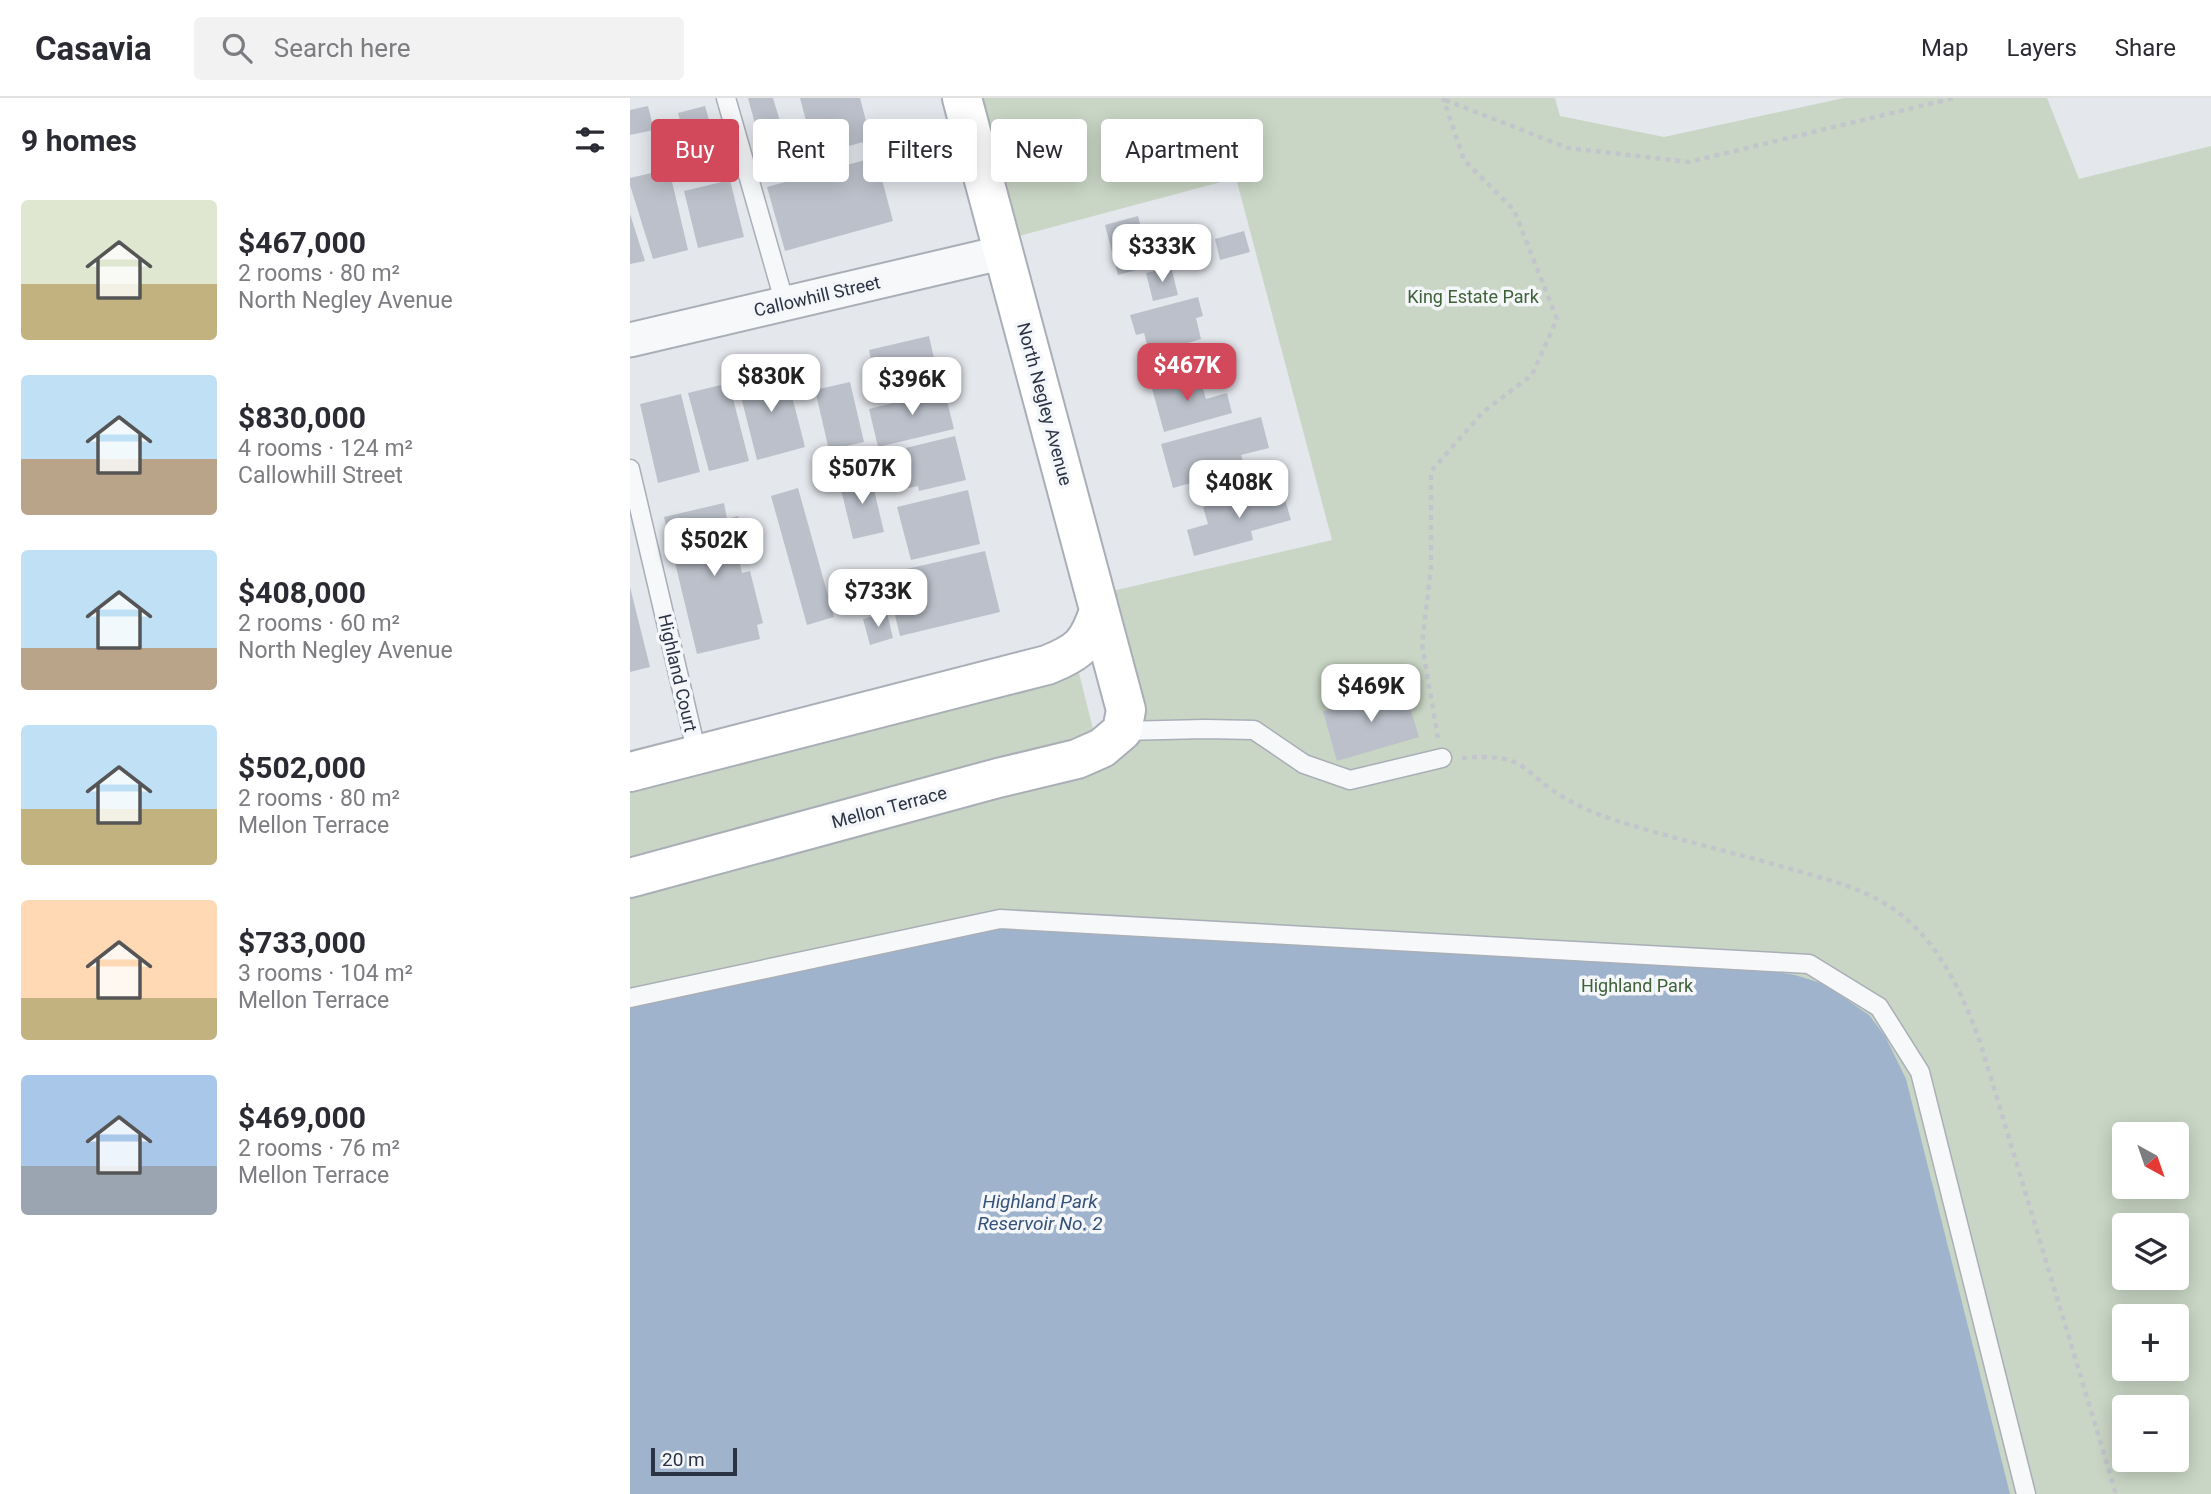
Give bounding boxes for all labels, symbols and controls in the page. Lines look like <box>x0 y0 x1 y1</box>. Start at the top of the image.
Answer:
search box <box>194 17 684 80</box>
text: Casavia <box>35 29 152 68</box>
icon: search <box>218 29 256 67</box>
text: Search here <box>274 33 411 63</box>
text: Map <box>1921 34 1969 62</box>
text: Layers <box>2007 34 2077 62</box>
text: Share <box>2115 34 2176 62</box>
chip: Buy <box>651 119 739 182</box>
chip: Rent <box>753 119 849 182</box>
chip: Filters <box>863 119 977 182</box>
chip: New <box>991 119 1087 182</box>
chip: Apartment <box>1101 119 1263 182</box>
icon: filters <box>571 121 609 159</box>
text: 9 homes <box>21 123 137 158</box>
text: $467,000 <box>238 225 366 260</box>
pin: $333K <box>1113 225 1211 284</box>
icon: home <box>77 228 161 312</box>
text: $333K <box>1128 233 1196 260</box>
text: 2 rooms · 80 m² <box>238 260 400 287</box>
street label: Callowhill Street <box>752 271 882 321</box>
park label: King Estate Park <box>1407 286 1540 307</box>
text: North Negley Avenue <box>238 287 453 314</box>
street label: North Negley Avenue <box>1013 320 1077 488</box>
pin: $467K <box>1138 344 1236 403</box>
text: $467K <box>1153 352 1221 379</box>
pin: $830K <box>722 354 820 414</box>
pin: $396K <box>863 358 961 417</box>
text: $830K <box>737 363 805 390</box>
text: $396K <box>878 366 946 393</box>
text: $830,000 <box>238 400 366 435</box>
icon: home <box>77 403 161 487</box>
text: 4 rooms · 124 m² <box>238 435 413 462</box>
pin: $507K <box>813 446 911 506</box>
text: $507K <box>828 455 896 482</box>
pin: $408K <box>1190 460 1288 520</box>
text: Callowhill Street <box>238 462 403 489</box>
text: $408K <box>1205 469 1273 496</box>
pin: $502K <box>665 518 763 578</box>
text: $502K <box>680 527 748 554</box>
pin: $733K <box>829 570 927 629</box>
text: $408,000 <box>238 575 366 610</box>
icon: home <box>77 578 161 662</box>
text: $733K <box>844 578 912 605</box>
text: 2 rooms · 60 m² <box>238 610 400 637</box>
street label: Highland Court <box>654 612 702 734</box>
text: North Negley Avenue <box>238 637 453 664</box>
pin: $469K <box>1322 664 1420 724</box>
text: $469K <box>1337 673 1405 700</box>
text: $502,000 <box>238 750 366 785</box>
icon: home <box>77 753 161 837</box>
street label: Mellon Terrace <box>829 782 949 832</box>
text: 2 rooms · 80 m² <box>238 785 400 812</box>
text: Mellon Terrace <box>238 812 389 839</box>
text: $733,000 <box>238 925 366 960</box>
icon: home <box>77 928 161 1012</box>
text: 3 rooms · 104 m² <box>238 960 413 987</box>
park label: Highland Park <box>1581 975 1694 996</box>
text: Mellon Terrace <box>238 987 389 1014</box>
text: $469,000 <box>238 1100 366 1135</box>
icon: home <box>77 1103 161 1187</box>
north arrow <box>2112 1122 2189 1199</box>
map controls <box>2112 1122 2189 1472</box>
text: 2 rooms · 76 m² <box>238 1135 400 1162</box>
text: Mellon Terrace <box>238 1162 389 1189</box>
water label: Highland Park Reservoir No. 2 <box>977 1190 1103 1235</box>
button: layers <box>2112 1213 2189 1290</box>
button: + <box>2112 1304 2189 1381</box>
button: − <box>2112 1395 2189 1472</box>
scale bar <box>651 1445 737 1477</box>
text: 20 m <box>662 1448 705 1471</box>

